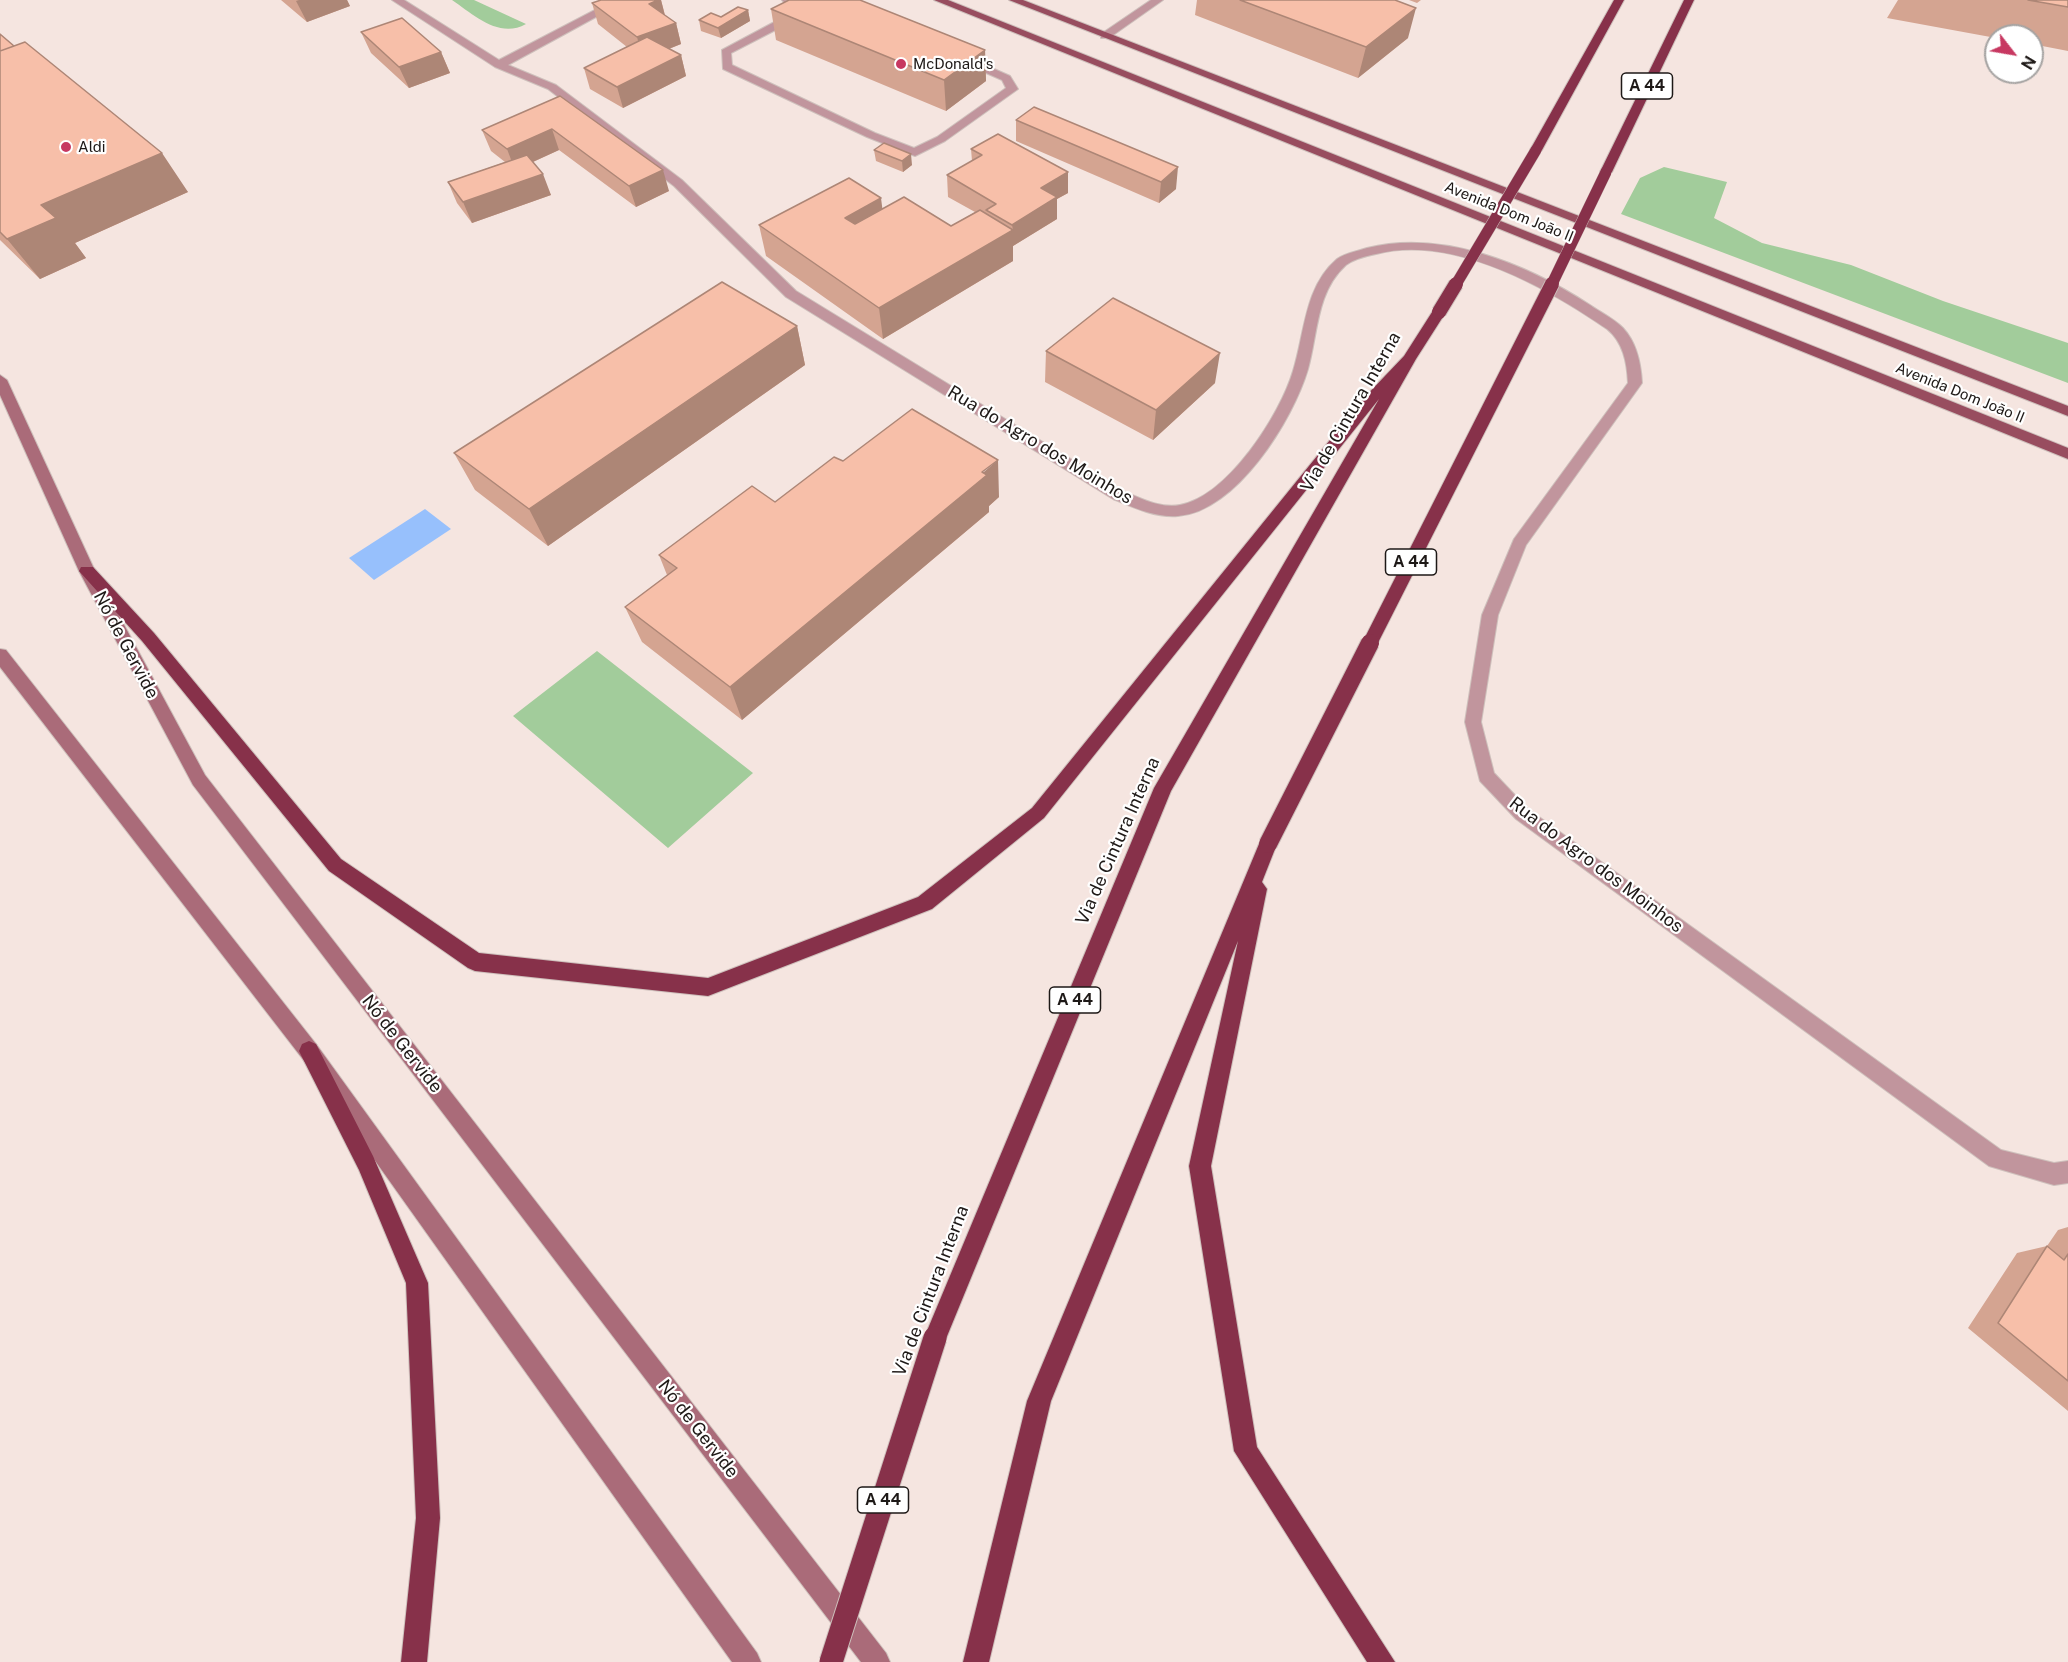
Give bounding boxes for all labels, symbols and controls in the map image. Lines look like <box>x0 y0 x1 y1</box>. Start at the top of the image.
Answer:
north arrow <box>1984 24 2044 84</box>
text: N <box>2017 52 2040 73</box>
place label: McDonald's <box>913 55 993 73</box>
marker: McDonald's <box>894 57 908 71</box>
road number: A 44 <box>1622 73 1672 99</box>
place label: Aldi <box>78 138 106 156</box>
marker: Aldi <box>59 140 73 154</box>
street label: Avenida Dom João II <box>1442 178 1576 246</box>
street label: Via de Cintura Interna <box>1296 328 1406 496</box>
street label: Avenida Dom João II <box>1893 359 2027 427</box>
street label: Rua do Agro dos Moinhos <box>944 381 1136 509</box>
road number: A 44 <box>1386 549 1436 575</box>
street label: Nó de Gervide <box>89 588 163 702</box>
street label: Via de Cintura Interna <box>1071 754 1165 928</box>
street label: Rua do Agro dos Moinhos <box>1505 793 1687 937</box>
road number: A 44 <box>1050 987 1100 1013</box>
street label: Nó de Gervide <box>357 991 447 1097</box>
street label: Via de Cintura Interna <box>888 1203 974 1379</box>
street label: Nó de Gervide <box>653 1376 743 1482</box>
road number: A 44 <box>858 1487 908 1513</box>

